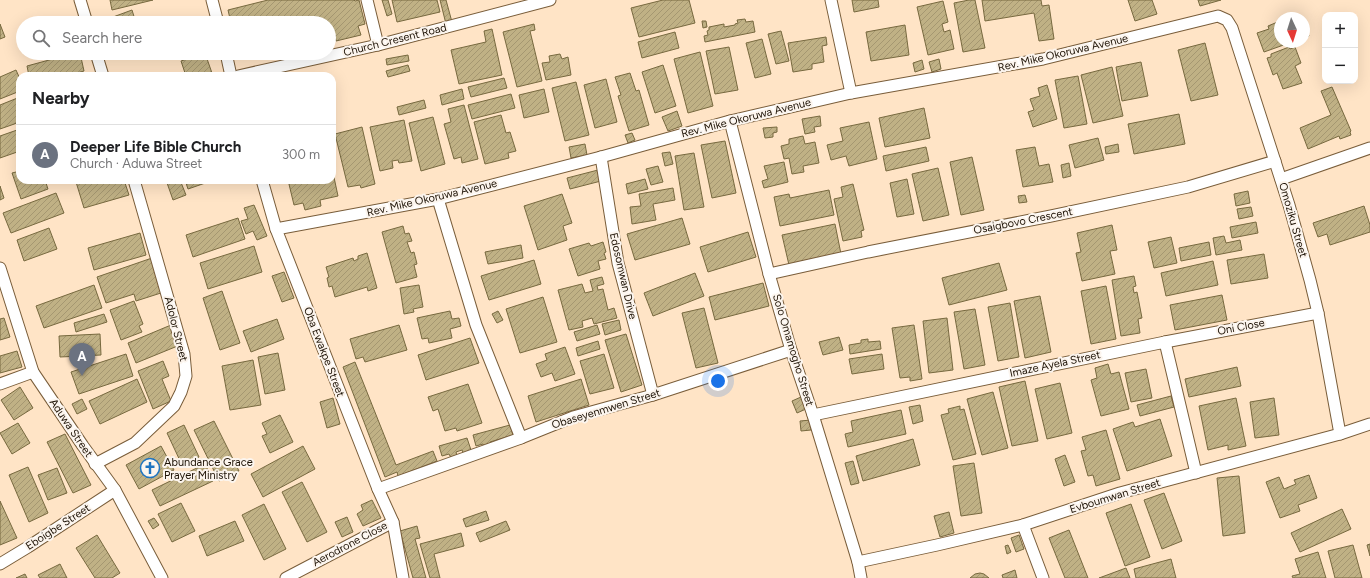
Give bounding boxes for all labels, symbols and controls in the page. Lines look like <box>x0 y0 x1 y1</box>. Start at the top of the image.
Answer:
north arrow <box>1274 12 1310 48</box>
map controls <box>1322 12 1358 84</box>
button: + <box>1322 12 1358 48</box>
search box <box>16 16 336 60</box>
street label: Church Cresent Road <box>342 21 448 59</box>
icon: search <box>30 27 52 49</box>
text: Search here <box>62 29 142 47</box>
street label: Rev. Mike Okoruwa Avenue <box>997 32 1129 74</box>
button: − <box>1322 48 1358 84</box>
text: Nearby <box>32 88 90 108</box>
street label: Rev. Mike Okoruwa Avenue <box>680 96 812 140</box>
text: Deeper Life Bible Church <box>70 138 241 156</box>
text: A <box>40 147 50 162</box>
text: 300 m <box>282 147 320 162</box>
text: Church · Aduwa Street <box>70 156 202 171</box>
street label: Rev. Mike Okoruwa Avenue <box>366 177 498 219</box>
street label: Omoziku Street <box>1276 181 1310 259</box>
street label: Osaigbovo Crescent <box>972 205 1074 237</box>
street label: Edosomwan Drive <box>607 231 639 321</box>
street label: Solo Omamogho Street <box>770 292 816 408</box>
street label: Adolor Street <box>162 295 190 363</box>
street label: Oba Ewakpe Street <box>301 305 347 399</box>
street label: Oni Close <box>1216 316 1266 338</box>
pin: A <box>69 343 95 376</box>
street label: Imaze Ayela Street <box>1008 348 1102 380</box>
your location <box>708 371 728 391</box>
street label: Obaseyenmwen Street <box>550 386 662 432</box>
street label: Aduwa Street <box>47 396 95 460</box>
place label: Abundance Grace Prayer Ministry <box>164 456 253 482</box>
church icon: Abundance Grace Prayer Ministry <box>139 457 161 479</box>
street label: Evboumwan Street <box>1068 476 1162 516</box>
street label: Eboigbe Street <box>23 501 93 553</box>
street label: Aerodrone Close <box>310 519 390 569</box>

